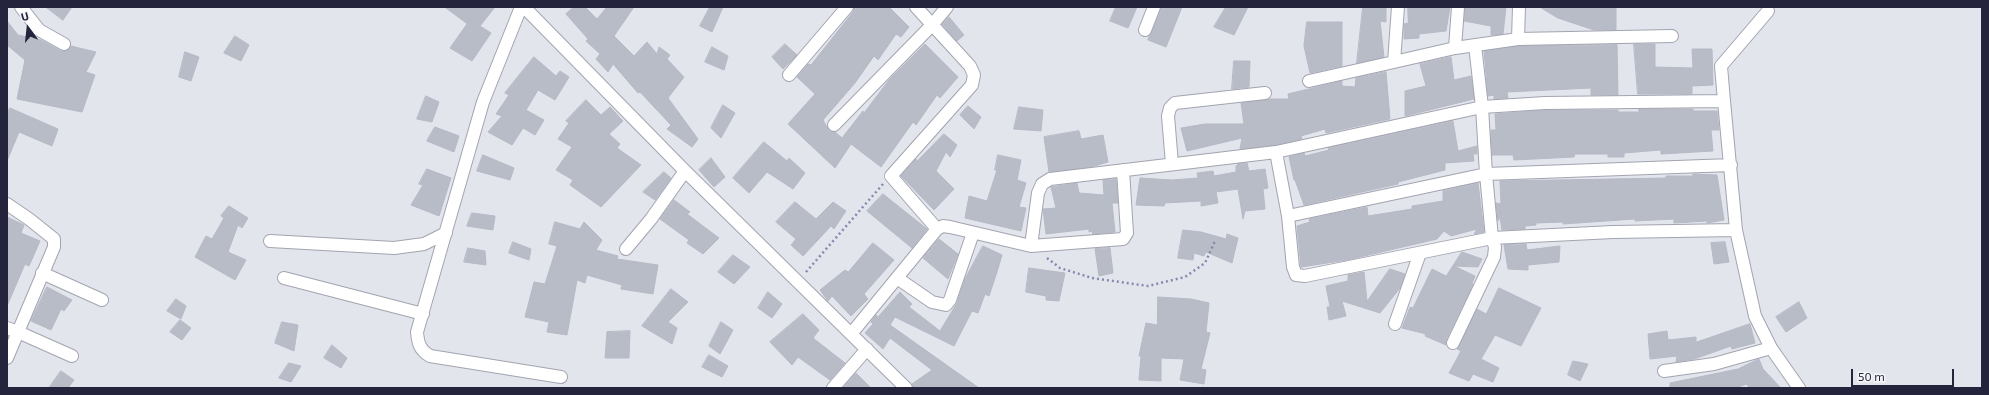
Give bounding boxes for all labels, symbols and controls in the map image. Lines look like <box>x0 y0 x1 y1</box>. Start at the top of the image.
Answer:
north arrow <box>8 8 48 48</box>
text: U <box>19 9 30 23</box>
scale bar <box>1853 361 1956 387</box>
text: 50 m <box>1858 369 1885 383</box>

